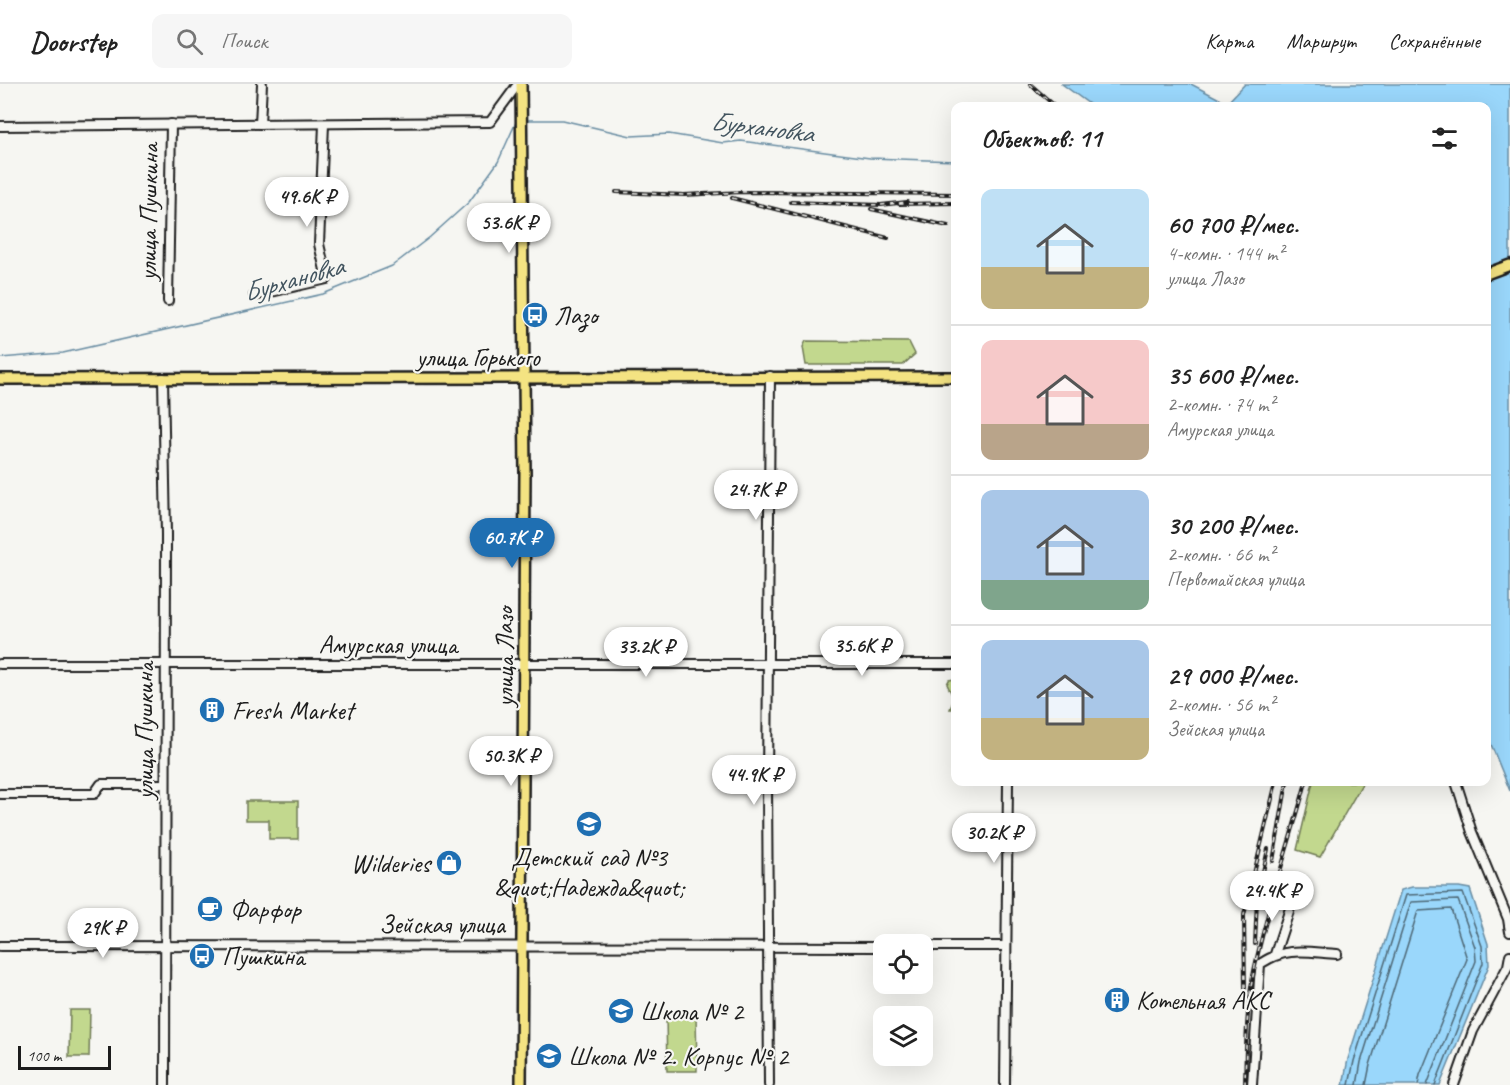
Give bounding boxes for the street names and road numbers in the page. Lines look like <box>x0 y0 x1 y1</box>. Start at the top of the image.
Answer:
street label: улица Пушкина <box>131 141 166 283</box>
street label: улица Горького <box>414 341 541 374</box>
street label: улица Лазо <box>488 604 521 709</box>
street label: Амурская улица <box>319 628 460 661</box>
street label: улица Пушкина <box>128 660 161 802</box>
street label: Зейская улица <box>379 908 507 941</box>

